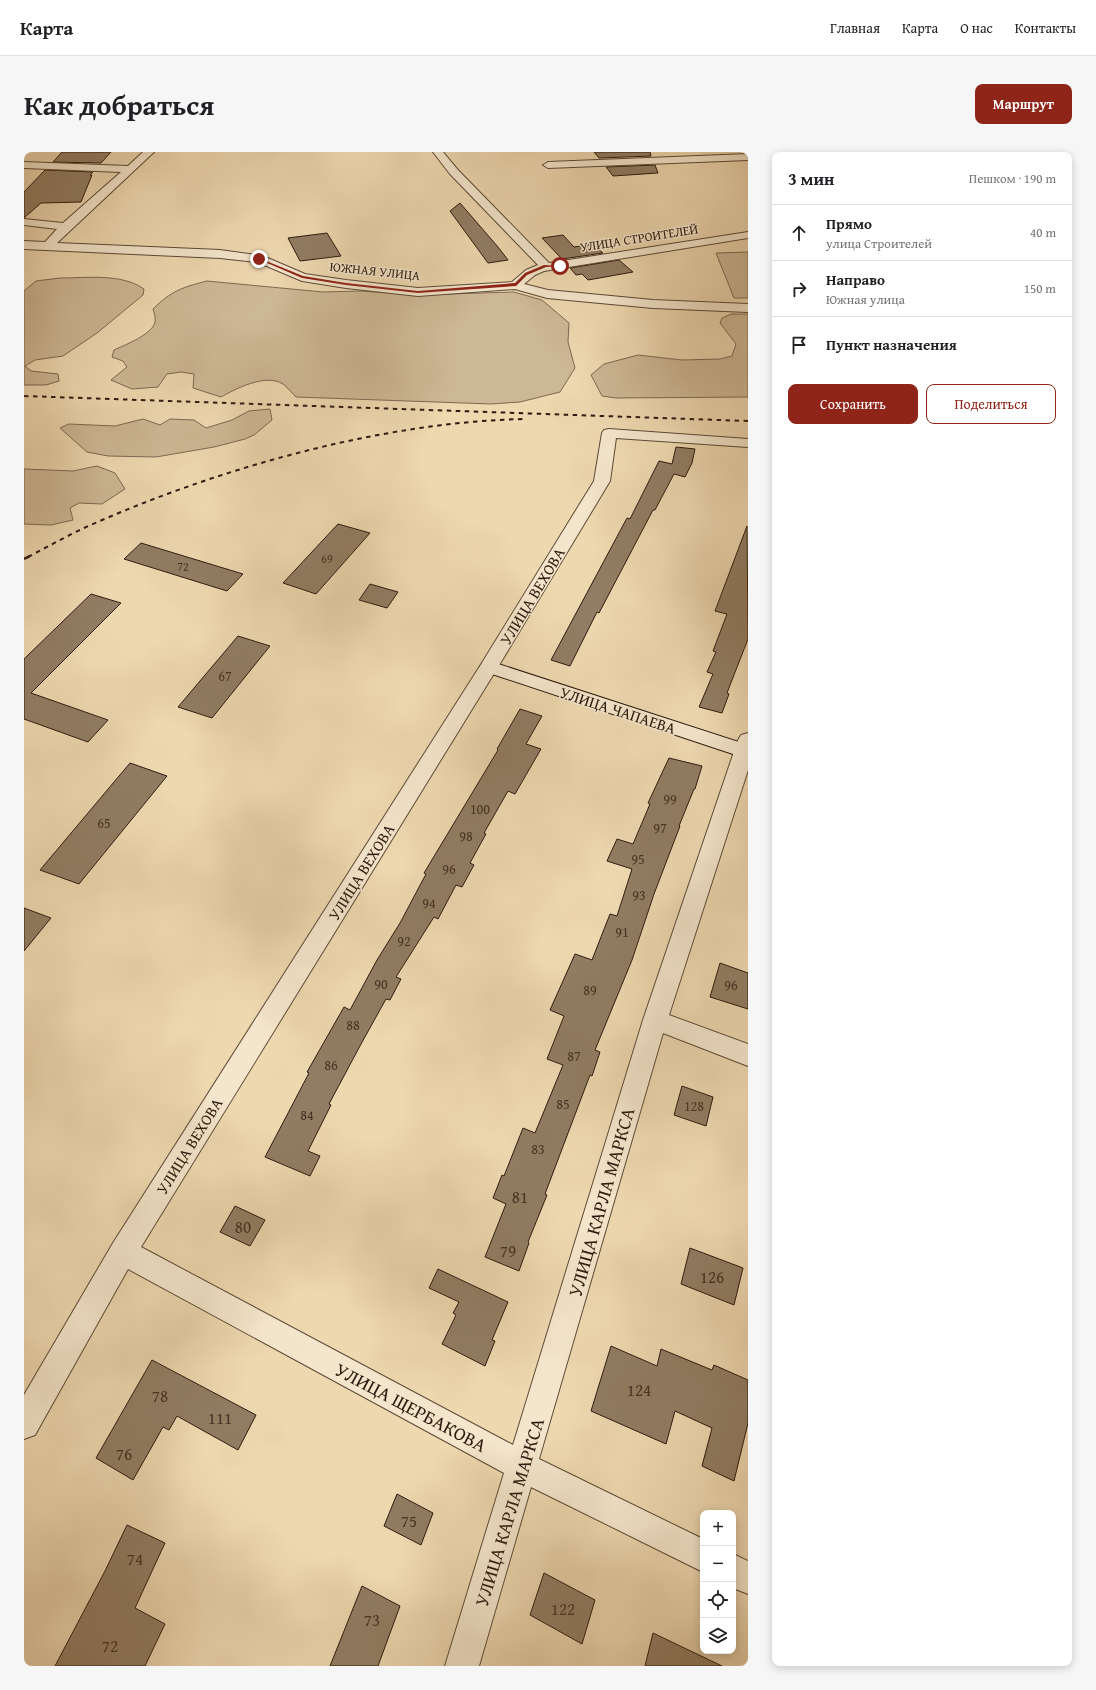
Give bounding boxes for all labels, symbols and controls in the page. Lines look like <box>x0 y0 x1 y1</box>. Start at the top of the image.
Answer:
text: Карта <box>20 14 73 42</box>
text: Главная <box>830 18 880 38</box>
text: Карта <box>902 18 938 38</box>
text: О нас <box>960 18 993 38</box>
text: Контакты <box>1015 18 1076 38</box>
text: Как добраться <box>24 84 214 125</box>
button: Маршрут <box>975 84 1072 124</box>
text: 3 мин <box>788 166 834 191</box>
text: Пешком · 190 m <box>969 169 1056 188</box>
text: Прямо <box>826 213 872 234</box>
street label: УЛИЦА СТРОИТЕЛЕЙ <box>578 219 700 257</box>
icon: ahead <box>788 222 810 244</box>
text: 40 m <box>1030 223 1056 242</box>
text: улица Строителей <box>826 234 932 253</box>
route end <box>250 250 268 268</box>
street label: ЮЖНАЯ УЛИЦА <box>329 257 421 285</box>
route start <box>551 257 569 275</box>
text: Направо <box>826 269 885 290</box>
icon: right <box>788 278 810 300</box>
text: 150 m <box>1024 279 1056 298</box>
text: Южная улица <box>826 290 905 309</box>
icon: arrive <box>788 334 810 356</box>
text: Пункт назначения <box>826 334 957 355</box>
button: Сохранить <box>788 384 918 424</box>
button: Поделиться <box>926 384 1056 424</box>
street label: УЛИЦА ВЕХОВА <box>493 543 571 649</box>
house number: 69 <box>321 550 333 567</box>
house number: 72 <box>177 558 189 575</box>
house number: 67 <box>218 666 232 686</box>
street label: УЛИЦА ЧАПАЕВА <box>557 680 679 740</box>
house number: 99 <box>663 789 677 809</box>
house number: 100 <box>470 799 490 819</box>
house number: 65 <box>97 813 111 833</box>
house number: 97 <box>653 818 667 838</box>
street label: УЛИЦА ВЕХОВА <box>322 819 400 925</box>
house number: 98 <box>459 826 473 846</box>
house number: 95 <box>631 849 645 869</box>
house number: 96 <box>442 859 456 879</box>
house number: 93 <box>632 885 646 905</box>
house number: 94 <box>422 893 436 913</box>
house number: 91 <box>615 922 629 942</box>
house number: 92 <box>397 931 411 951</box>
house number: 90 <box>374 974 388 994</box>
house number: 96 <box>724 975 738 995</box>
house number: 89 <box>583 980 597 1000</box>
house number: 88 <box>346 1015 360 1035</box>
house number: 87 <box>567 1046 581 1066</box>
house number: 86 <box>324 1055 338 1075</box>
street label: УЛИЦА ВЕХОВА <box>150 1093 228 1199</box>
house number: 85 <box>556 1094 570 1114</box>
house number: 128 <box>684 1096 704 1116</box>
street label: УЛИЦА КАРЛА МАРКСА <box>561 1104 642 1300</box>
house number: 84 <box>300 1105 314 1125</box>
house number: 83 <box>531 1139 545 1159</box>
house number: 81 <box>512 1184 528 1209</box>
house number: 80 <box>235 1214 251 1239</box>
house number: 79 <box>500 1238 516 1263</box>
house number: 126 <box>700 1264 724 1289</box>
street label: УЛИЦА ЩЕРБАКОВА <box>330 1355 492 1459</box>
house number: 124 <box>627 1377 651 1402</box>
house number: 78 <box>152 1383 168 1408</box>
house number: 111 <box>208 1405 232 1430</box>
street label: УЛИЦА КАРЛА МАРКСА <box>467 1414 551 1610</box>
house number: 76 <box>116 1441 132 1466</box>
house number: 75 <box>401 1508 417 1533</box>
map controls <box>700 1510 736 1654</box>
button: + <box>700 1510 736 1546</box>
house number: 74 <box>127 1546 143 1571</box>
button: − <box>700 1546 736 1582</box>
button: locate <box>700 1582 736 1618</box>
house number: 122 <box>551 1596 575 1621</box>
house number: 73 <box>364 1607 380 1632</box>
button: layers <box>700 1618 736 1654</box>
house number: 72 <box>102 1633 118 1658</box>

